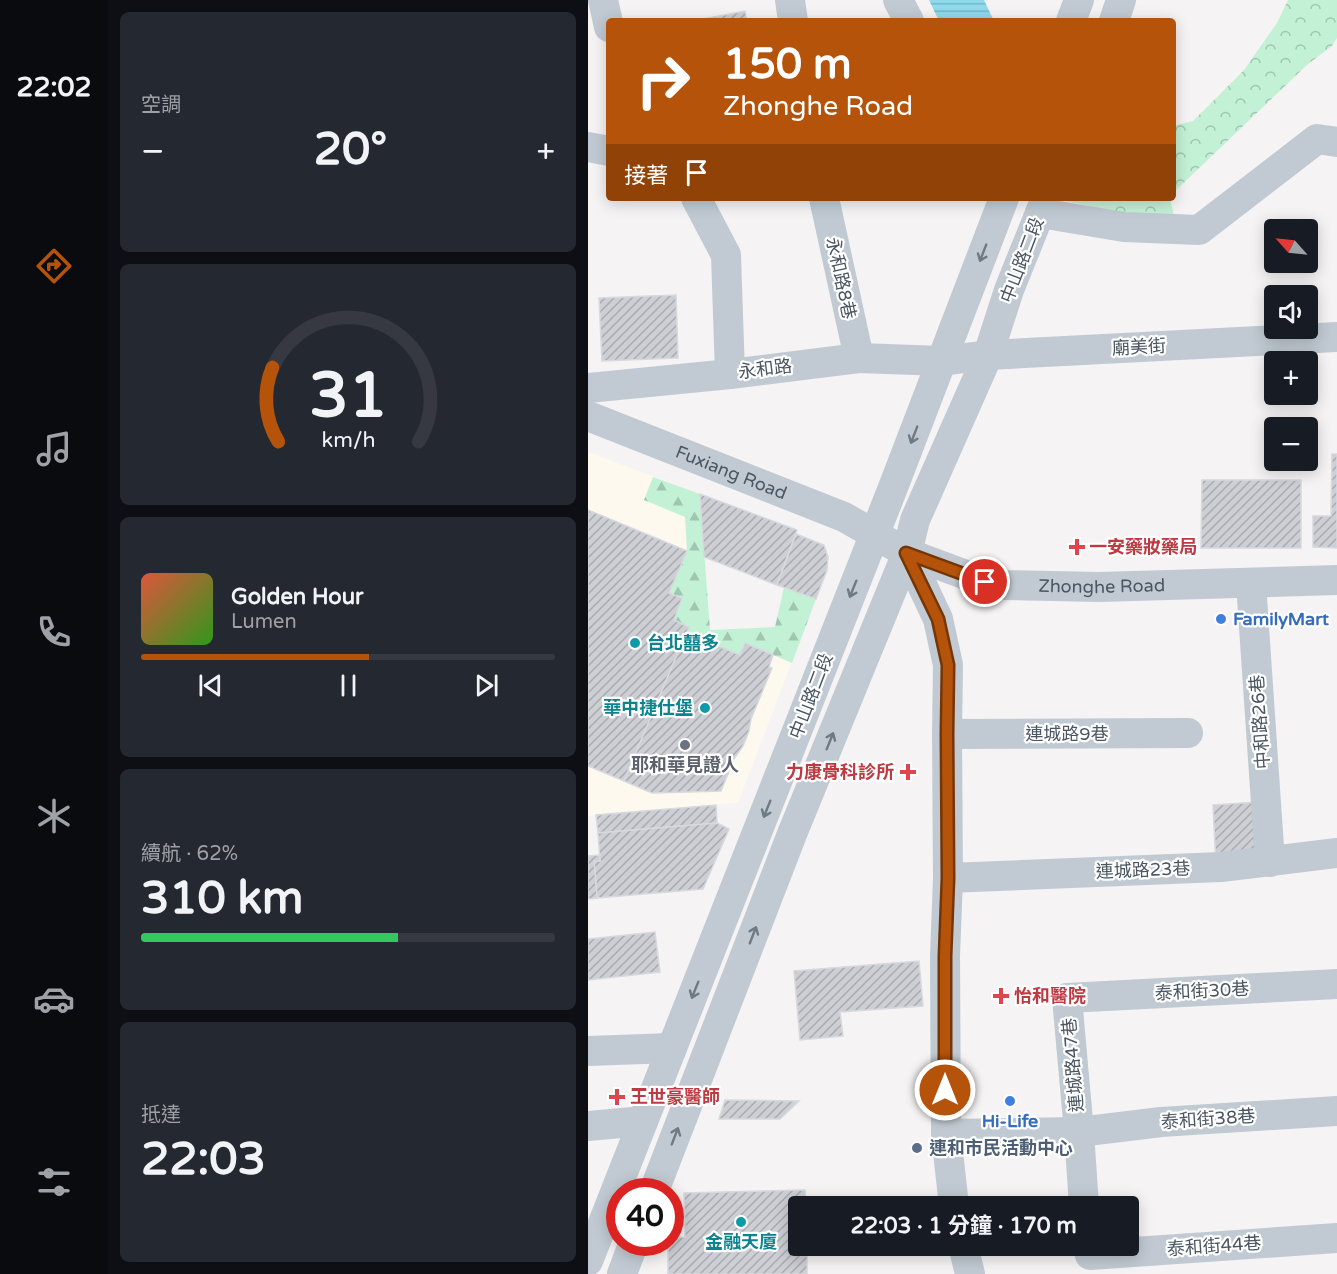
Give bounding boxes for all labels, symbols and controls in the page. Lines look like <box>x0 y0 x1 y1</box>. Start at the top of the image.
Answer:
text: 150 m <box>723 39 852 90</box>
icon: right <box>624 42 702 120</box>
text: 22:02 <box>17 71 91 104</box>
text: Zhonghe Road <box>723 90 913 123</box>
text: 空調 <box>141 93 181 117</box>
text: 20° <box>314 123 387 177</box>
text: − <box>141 132 165 171</box>
text: + <box>536 132 555 171</box>
icon: arrive <box>680 156 713 189</box>
text: 接著 <box>624 163 668 189</box>
street label: 中山路二段 <box>996 214 1048 306</box>
north arrow <box>1264 219 1318 273</box>
map controls <box>1264 219 1318 471</box>
street label: 永和路8巷 <box>822 235 860 321</box>
one-way arrow <box>977 243 988 261</box>
icon: directions <box>33 245 75 287</box>
button: sound <box>1264 285 1318 339</box>
street label: 廟美街 <box>1111 335 1167 359</box>
button: + <box>1264 351 1318 405</box>
street label: 永和路 <box>737 355 793 383</box>
text: 31 <box>309 359 387 434</box>
button: − <box>1264 417 1318 471</box>
one-way arrow <box>907 425 918 444</box>
text: km/h <box>321 427 375 453</box>
icon: music <box>33 428 75 470</box>
street label: Fuxiang Road <box>672 441 790 504</box>
place label: 一安藥妝藥局 <box>1089 536 1197 558</box>
marker: 一安藥妝藥局 <box>1070 540 1084 554</box>
pin <box>959 556 1010 607</box>
icon: arrive <box>968 565 1001 598</box>
street label: Zhonghe Road <box>1038 574 1165 598</box>
one-way arrow <box>847 579 858 597</box>
text: Golden Hour <box>231 584 363 610</box>
place label: FamilyMart <box>1233 608 1329 630</box>
text: Lumen <box>231 610 297 634</box>
icon: phone <box>33 611 75 653</box>
marker: FamilyMart <box>1214 612 1228 626</box>
place label: 台北囍多 <box>647 632 719 654</box>
marker: 台北囍多 <box>628 636 642 650</box>
street label: 中山路二段 <box>785 650 837 742</box>
icon: previous <box>194 669 227 702</box>
icon: pause <box>332 669 365 702</box>
icon: next <box>470 669 503 702</box>
street label: 中和路26巷 <box>1246 674 1274 770</box>
place label: 華中捷仕堡 <box>603 697 693 719</box>
marker: 華中捷仕堡 <box>698 701 712 715</box>
street label: 連城路9巷 <box>1025 723 1109 745</box>
one-way arrow <box>825 732 836 751</box>
marker: 耶和華見證人 <box>678 738 692 752</box>
place label: 耶和華見證人 <box>631 754 739 776</box>
place label: 力康骨科診所 <box>786 761 894 783</box>
marker: 力康骨科診所 <box>899 763 917 781</box>
icon: climate <box>33 795 75 837</box>
one-way arrow <box>760 799 771 818</box>
text: 續航 · 62% <box>141 842 238 866</box>
street label: 連城路23巷 <box>1095 857 1191 883</box>
text: 310 km <box>141 872 303 926</box>
one-way arrow <box>748 926 759 945</box>
icon: car <box>33 978 75 1020</box>
street label: 泰和街30巷 <box>1154 978 1250 1004</box>
one-way arrow <box>689 981 700 999</box>
place label: 怡和醫院 <box>1014 985 1086 1007</box>
marker: 怡和醫院 <box>992 987 1010 1005</box>
street label: 連城路47巷 <box>1058 1017 1088 1113</box>
position arrow <box>913 1058 977 1122</box>
place label: 王世豪醫師 <box>630 1086 720 1108</box>
marker: 王世豪醫師 <box>608 1088 626 1106</box>
marker: Hi-Life <box>1003 1094 1017 1108</box>
text: 抵達 <box>141 1103 181 1127</box>
street label: 泰和街38巷 <box>1160 1105 1256 1133</box>
place label: Hi-Life <box>982 1110 1038 1132</box>
one-way arrow <box>670 1128 681 1146</box>
text: 22:03 <box>141 1133 266 1187</box>
place label: 連和市民活動中心 <box>929 1137 1073 1159</box>
marker: 連和市民活動中心 <box>910 1141 924 1155</box>
icon: filters <box>33 1161 75 1203</box>
speed limit sign: 40 <box>606 1178 684 1256</box>
text: 22:03 · 1 分鐘 · 170 m <box>850 1213 1077 1239</box>
marker: 金融天廈 <box>734 1215 748 1229</box>
place label: 金融天廈 <box>705 1231 777 1253</box>
street label: 泰和街44巷 <box>1166 1232 1262 1260</box>

